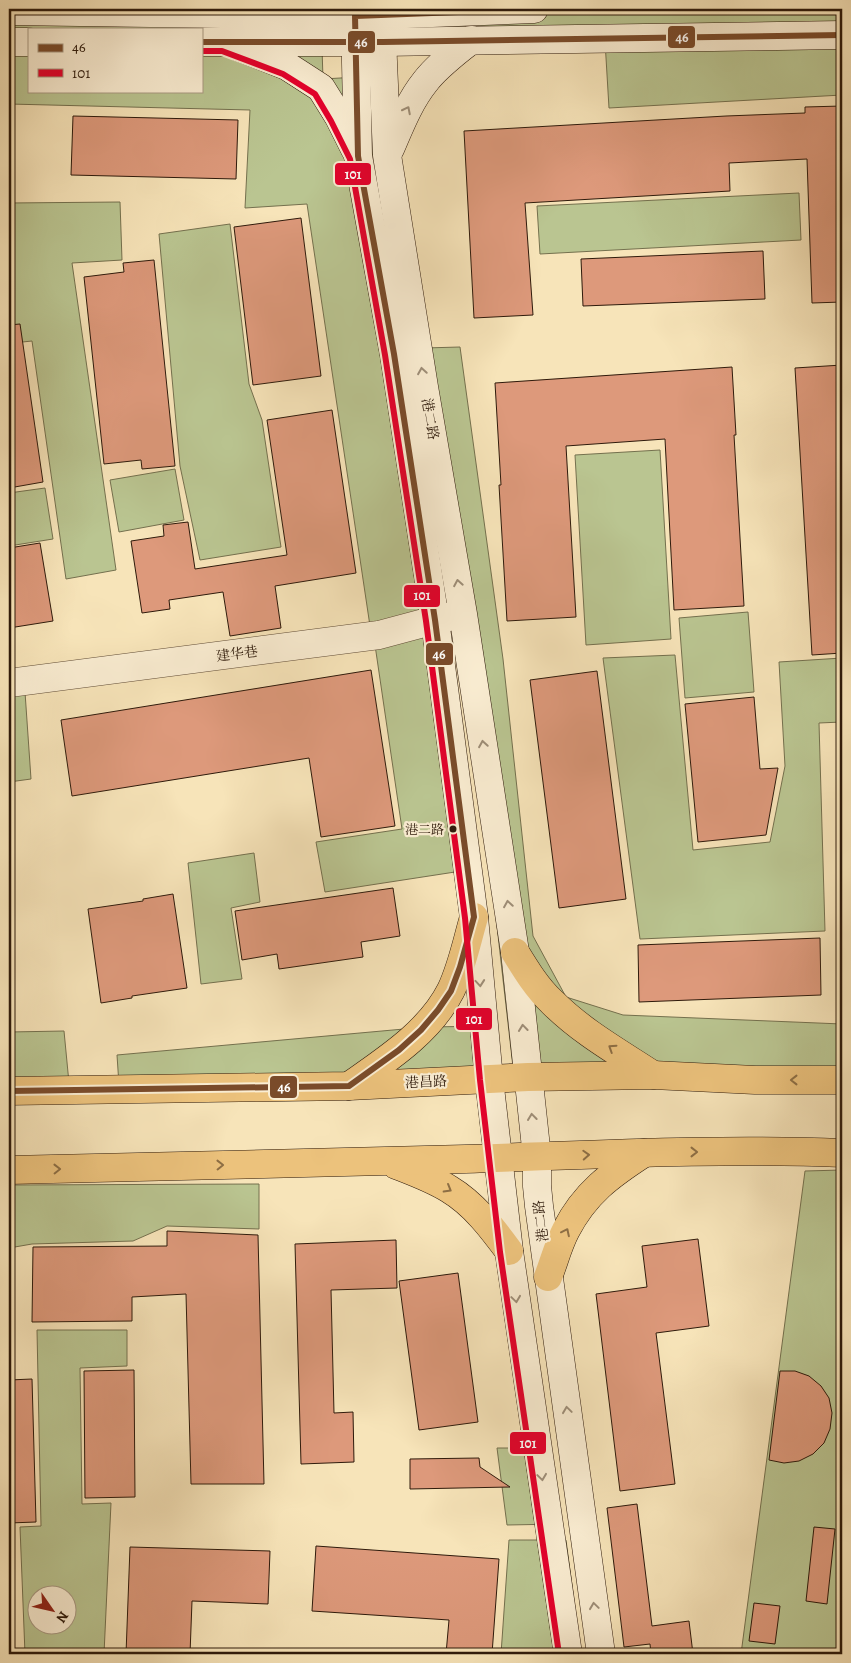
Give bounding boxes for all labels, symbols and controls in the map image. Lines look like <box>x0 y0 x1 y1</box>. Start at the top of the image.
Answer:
line badge: 46 <box>667 25 696 49</box>
legend <box>28 28 202 92</box>
text: 46 <box>675 28 689 47</box>
line badge: 46 <box>347 30 376 54</box>
text: 46 <box>354 33 368 52</box>
text: 46 <box>72 37 86 57</box>
text: 101 <box>72 63 90 83</box>
one-way arrow <box>401 107 411 116</box>
line badge: 101 <box>334 162 372 186</box>
text: 101 <box>344 165 362 184</box>
one-way arrow <box>417 367 427 376</box>
street label: 港二路 <box>417 397 443 441</box>
one-way arrow <box>453 579 463 588</box>
line badge: 101 <box>403 584 441 608</box>
text: 101 <box>413 586 431 605</box>
street label: 建华巷 <box>215 642 259 666</box>
line badge: 46 <box>425 642 454 666</box>
text: 46 <box>432 645 446 664</box>
one-way arrow <box>478 739 488 748</box>
place label: 港二路 <box>405 821 444 838</box>
marker: 港二路 <box>448 824 458 834</box>
one-way arrow <box>503 900 513 909</box>
one-way arrow <box>474 979 485 987</box>
line badge: 101 <box>455 1007 493 1031</box>
text: 101 <box>465 1010 483 1029</box>
one-way arrow <box>518 1024 529 1032</box>
one-way arrow <box>608 1045 617 1054</box>
street label: 港昌路 <box>405 1071 447 1093</box>
line badge: 46 <box>269 1075 298 1099</box>
one-way arrow <box>789 1075 797 1085</box>
text: 46 <box>277 1078 291 1097</box>
one-way arrow <box>527 1113 538 1121</box>
one-way arrow <box>690 1147 698 1157</box>
one-way arrow <box>582 1150 590 1161</box>
one-way arrow <box>216 1160 224 1170</box>
one-way arrow <box>54 1164 62 1174</box>
one-way arrow <box>442 1182 451 1192</box>
street label: 港二路 <box>529 1199 553 1243</box>
one-way arrow <box>560 1228 570 1237</box>
one-way arrow <box>510 1295 521 1303</box>
one-way arrow <box>562 1406 572 1415</box>
line badge: 101 <box>509 1431 547 1455</box>
text: 101 <box>519 1434 537 1453</box>
one-way arrow <box>536 1473 547 1481</box>
north arrow <box>28 1586 78 1636</box>
one-way arrow <box>589 1602 600 1610</box>
text: N <box>52 1607 73 1627</box>

